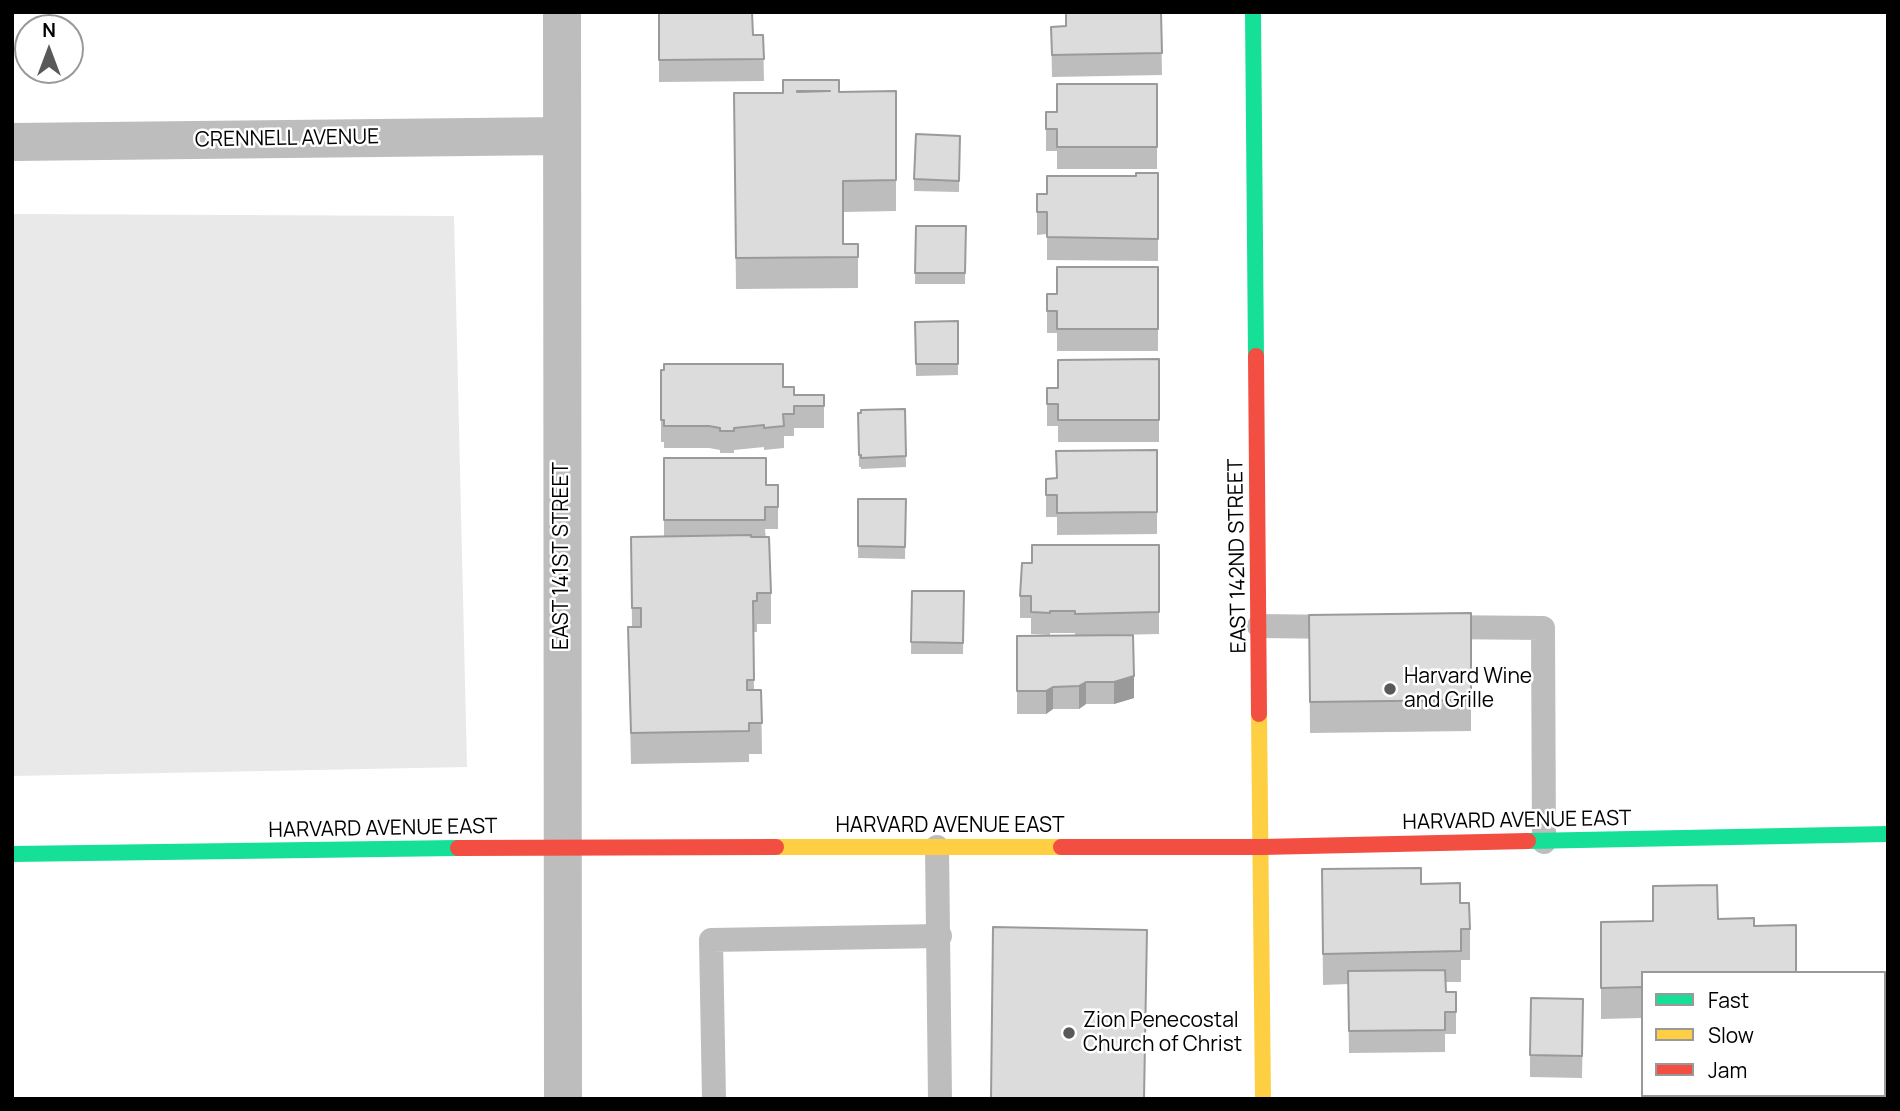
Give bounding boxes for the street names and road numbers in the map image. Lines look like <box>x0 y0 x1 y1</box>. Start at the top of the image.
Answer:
street label: CRENNELL AVENUE <box>195 125 379 153</box>
street label: EAST 142ND STREET <box>1224 458 1252 654</box>
street label: EAST 141ST STREET <box>549 462 575 650</box>
street label: HARVARD AVENUE EAST <box>1402 806 1632 836</box>
street label: HARVARD AVENUE EAST <box>835 813 1065 839</box>
street label: HARVARD AVENUE EAST <box>268 814 498 844</box>

